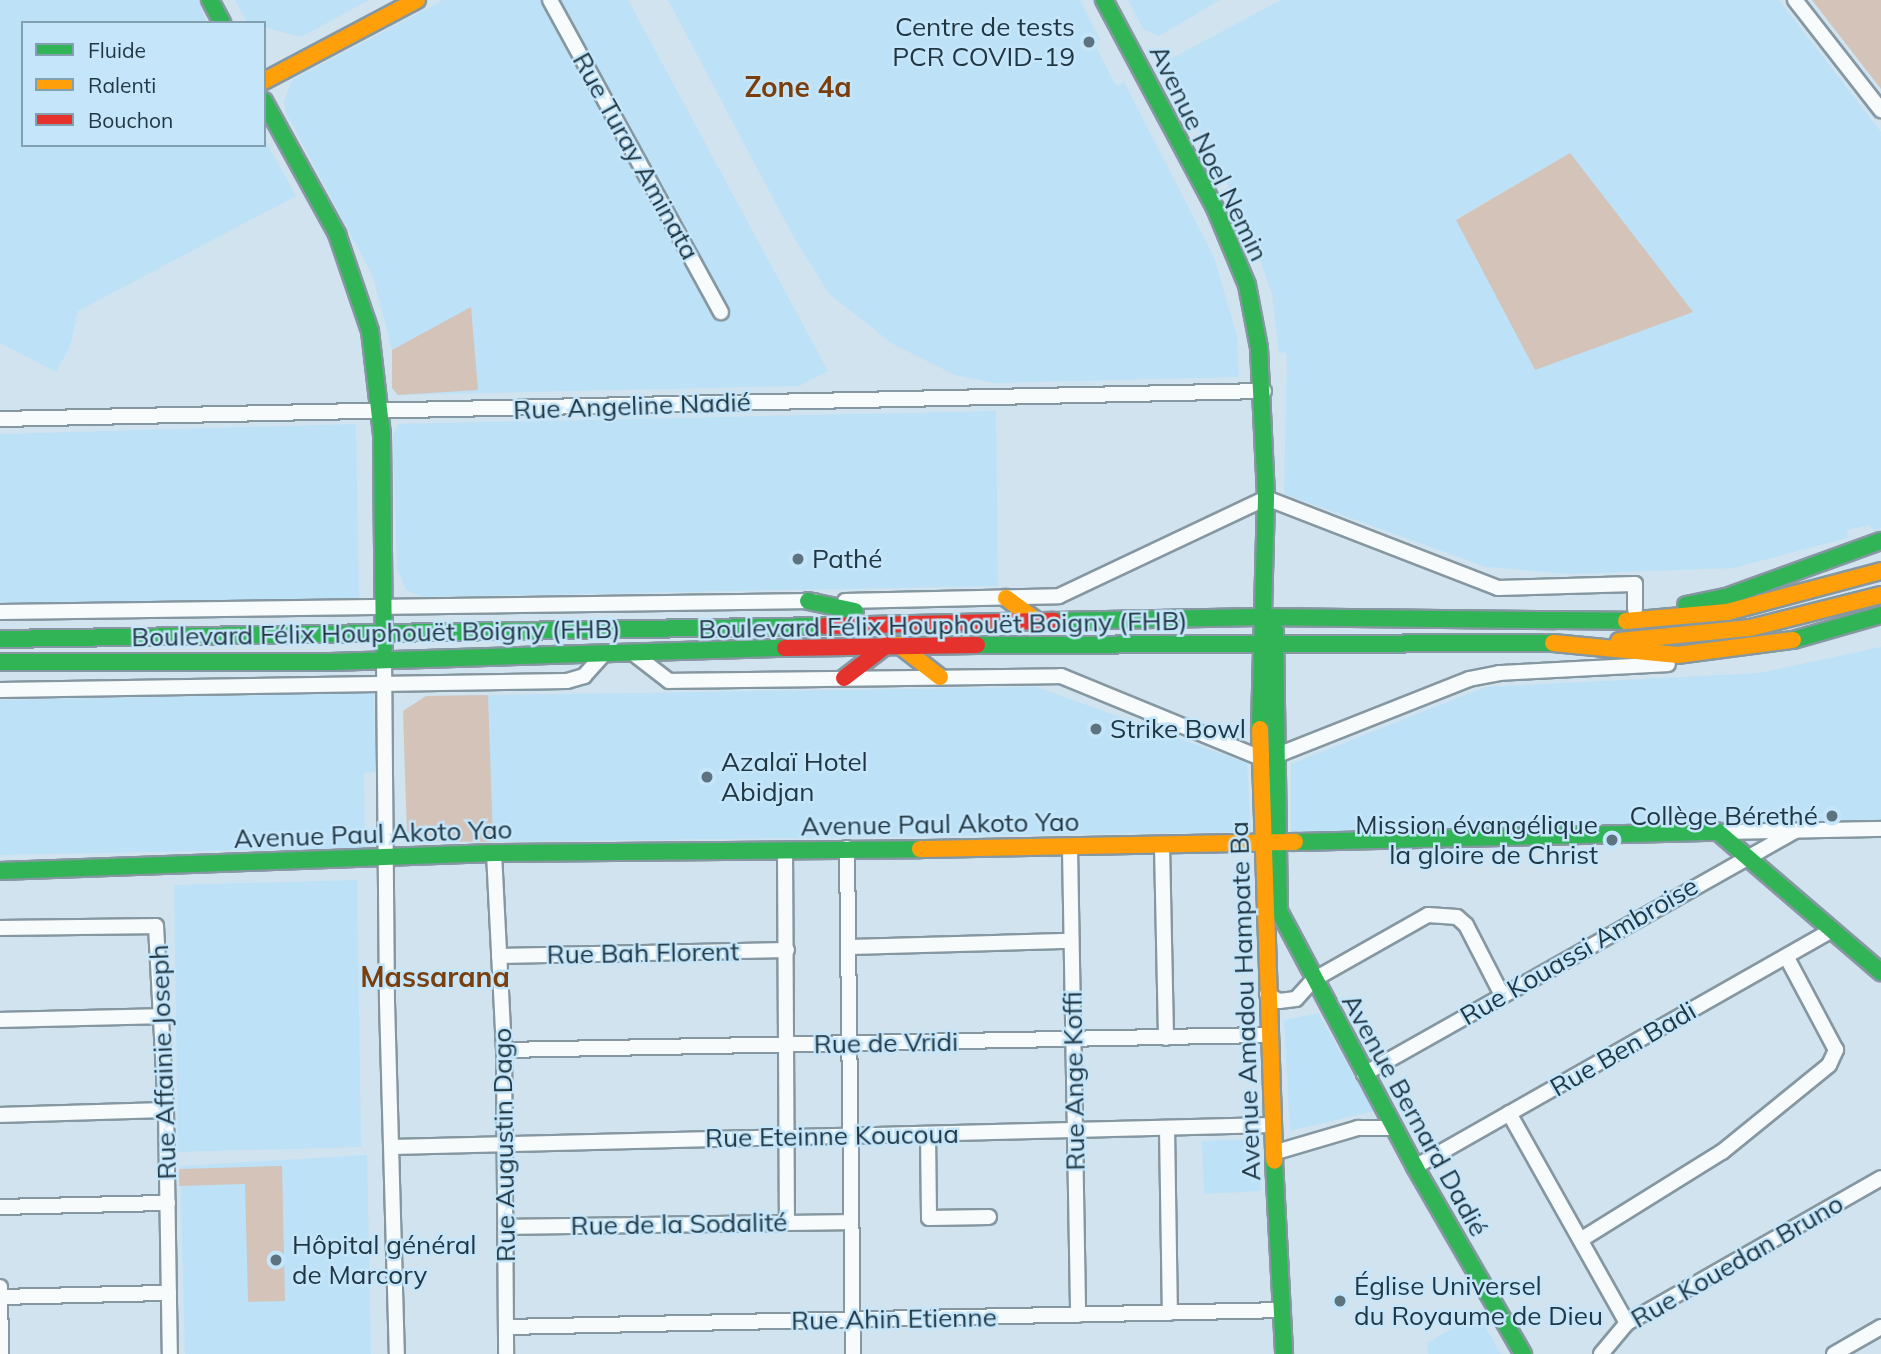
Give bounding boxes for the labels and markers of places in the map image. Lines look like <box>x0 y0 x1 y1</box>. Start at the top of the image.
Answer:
place label: Centre de tests PCR COVID-19 <box>892 11 1075 72</box>
marker: Centre de tests PCR COVID-19 <box>1081 34 1097 50</box>
place label: Pathé <box>812 543 882 575</box>
marker: Pathé <box>790 551 806 567</box>
place label: Strike Bowl <box>1110 713 1246 745</box>
marker: Strike Bowl <box>1088 721 1104 737</box>
place label: Azalaï Hotel Abidjan <box>721 746 868 808</box>
marker: Azalaï Hotel Abidjan <box>699 769 715 785</box>
place label: Collège Bérethé <box>1629 800 1818 832</box>
marker: Collège Bérethé <box>1824 808 1840 824</box>
place label: Mission évangélique la gloire de Christ <box>1355 809 1598 870</box>
marker: Mission évangélique la gloire de Christ <box>1604 832 1620 848</box>
place label: Hôpital général de Marcory <box>292 1229 477 1290</box>
marker: Hôpital général de Marcory <box>266 1250 286 1270</box>
place label: Église Universel du Royaume de Dieu <box>1354 1270 1603 1332</box>
marker: Église Universel du Royaume de Dieu <box>1332 1293 1348 1309</box>

